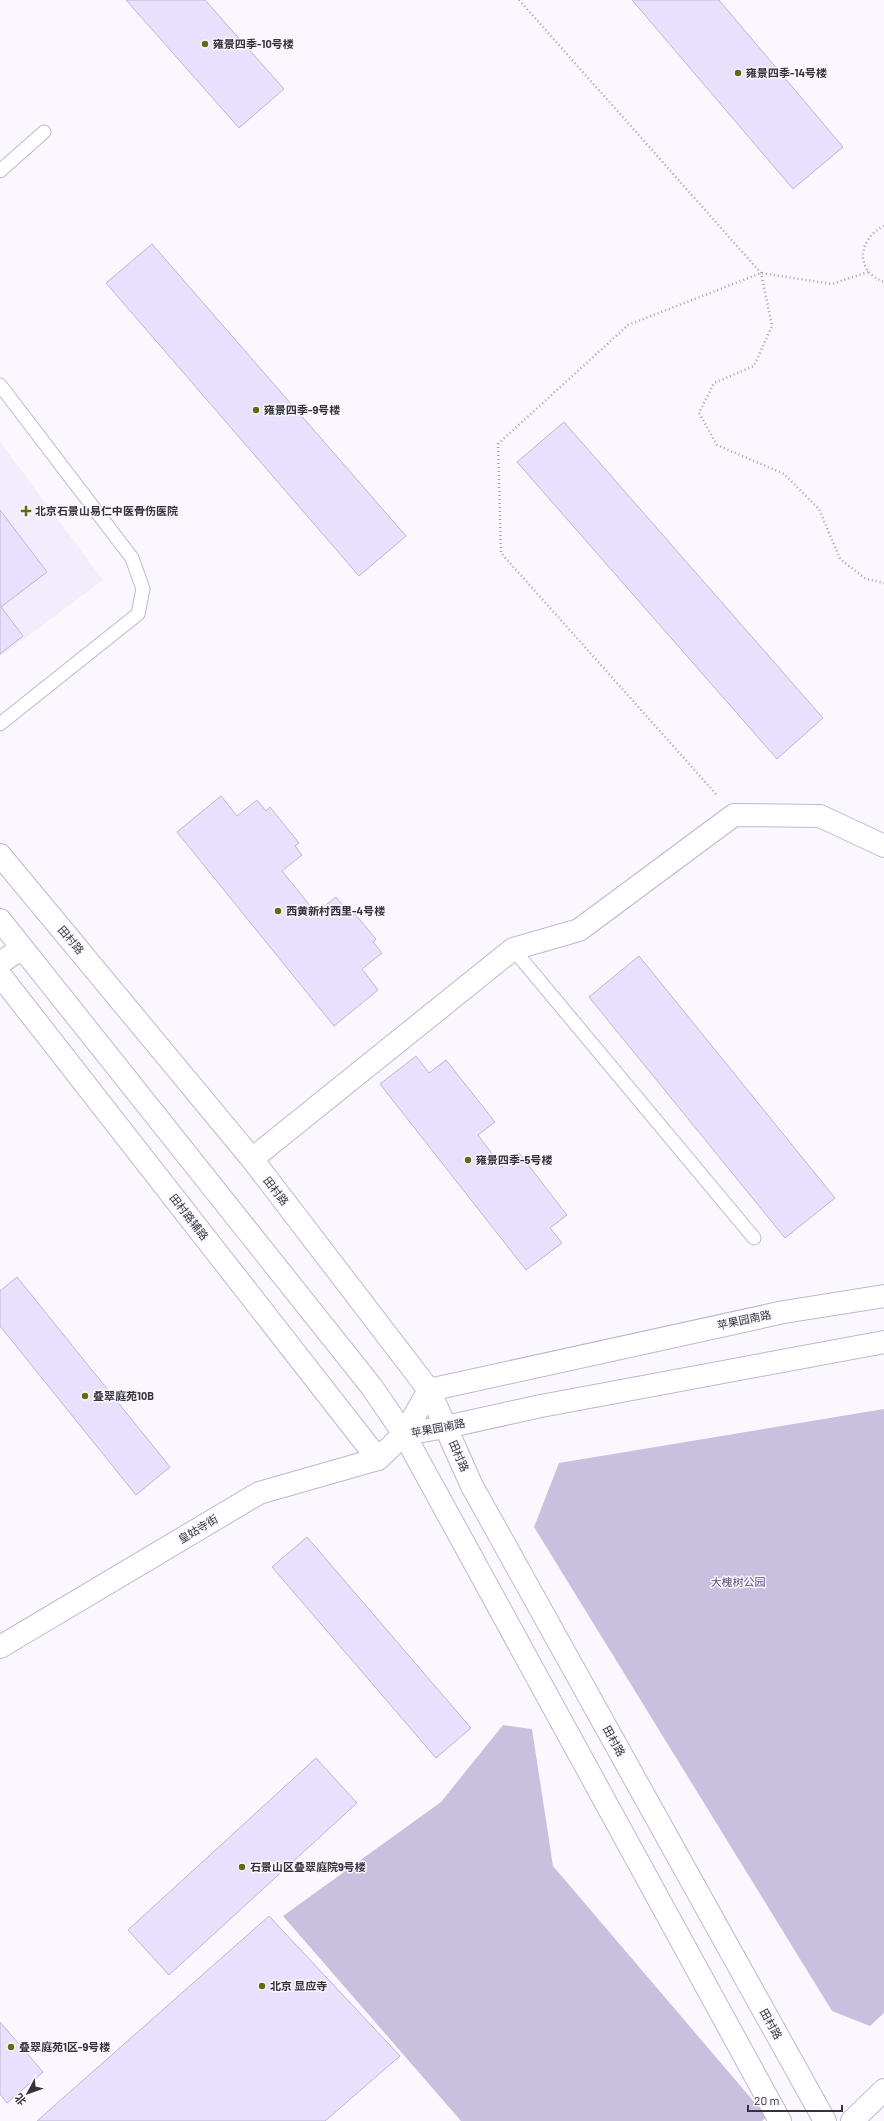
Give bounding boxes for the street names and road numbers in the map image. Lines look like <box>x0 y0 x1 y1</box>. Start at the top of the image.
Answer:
street label: 田村路 <box>56 923 87 956</box>
street label: 田村路 <box>261 1174 292 1208</box>
street label: 田村路辅路 <box>167 1191 211 1242</box>
street label: 苹果园南路 <box>716 1307 772 1332</box>
street label: 苹果园南路 <box>410 1416 466 1439</box>
street label: 田村路 <box>447 1438 472 1474</box>
street label: 皇姑寺街 <box>176 1512 220 1545</box>
street label: 田村路 <box>601 1723 628 1758</box>
street label: 田村路 <box>758 2006 785 2041</box>

